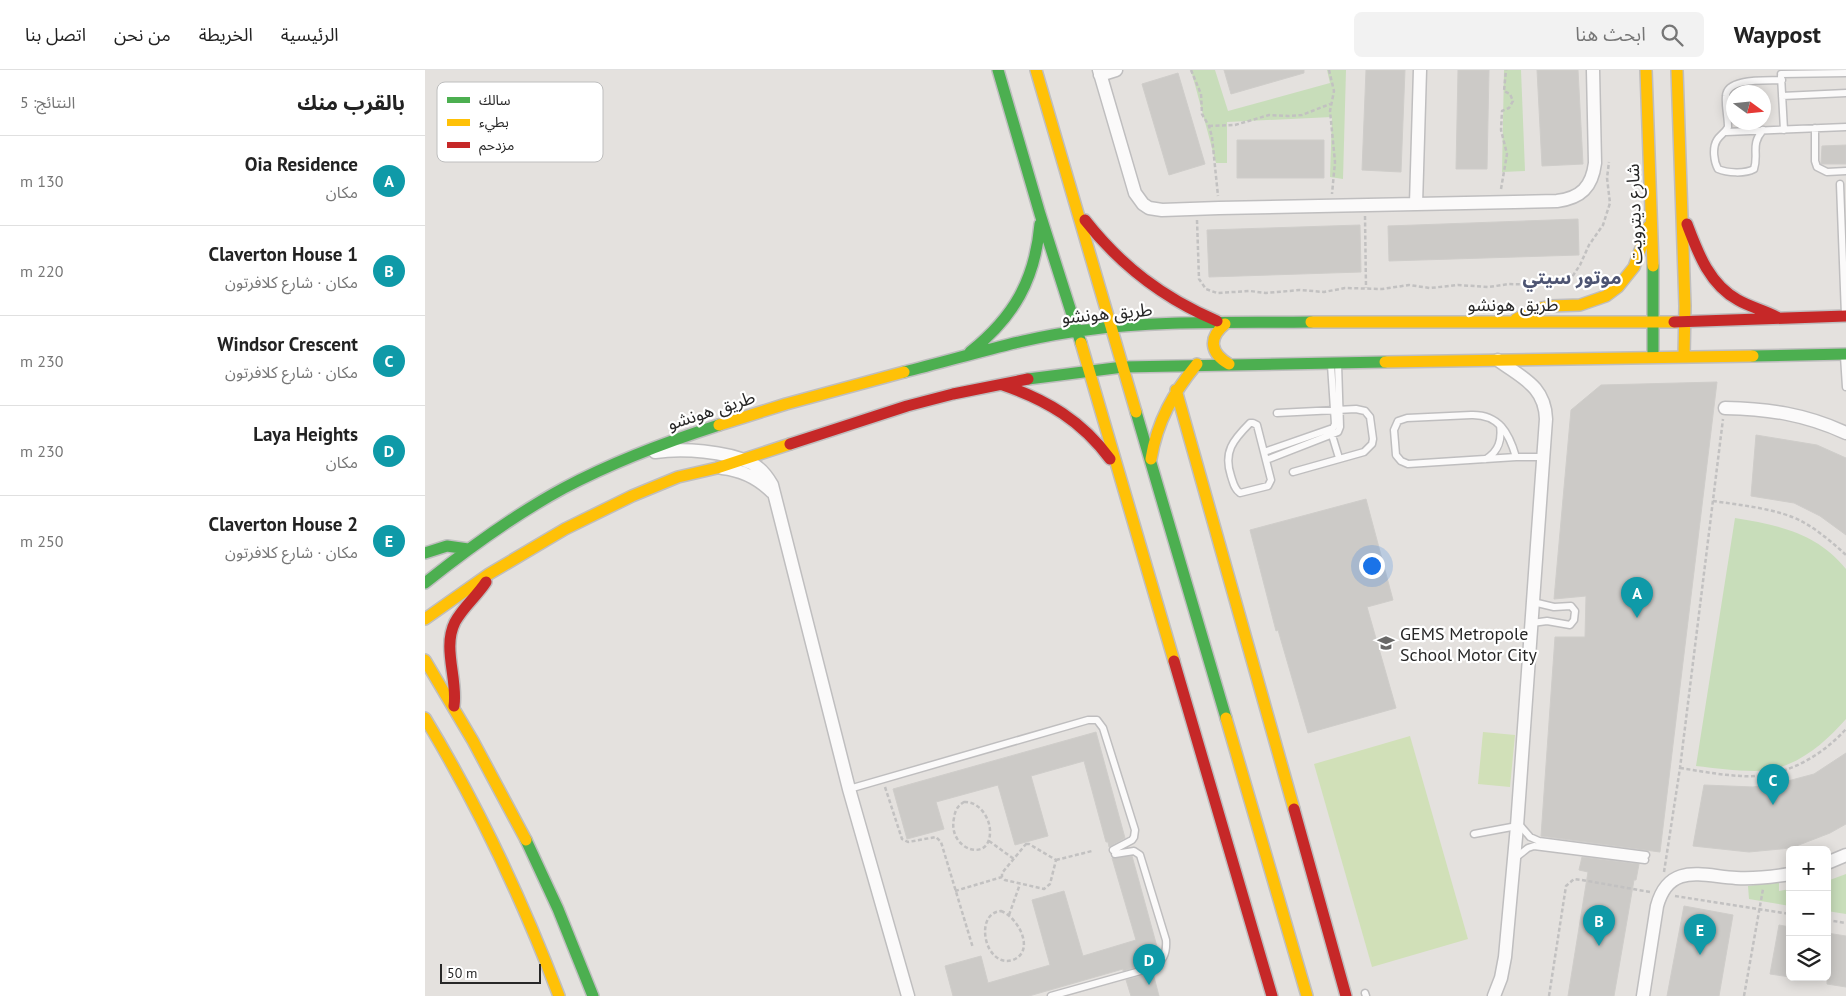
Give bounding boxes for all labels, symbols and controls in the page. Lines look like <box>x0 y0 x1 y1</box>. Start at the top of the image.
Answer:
search box <box>1354 12 1704 57</box>
text: Waypost <box>1734 19 1821 50</box>
icon: search <box>1658 21 1686 49</box>
text: ابحث هنا <box>1575 22 1646 46</box>
text: اتصل بنا <box>25 23 86 46</box>
text: من نحن <box>114 23 171 46</box>
text: الخريطة <box>199 23 253 46</box>
text: الرئيسية <box>281 23 339 46</box>
legend <box>437 82 603 162</box>
north arrow <box>1726 85 1771 130</box>
text: بالقرب منك <box>297 89 405 116</box>
text: سالك <box>479 91 511 109</box>
text: النتائج: 5 <box>20 92 75 112</box>
text: بطيء <box>479 113 509 133</box>
text: مزدحم <box>479 136 514 156</box>
text: Oia Residence <box>245 152 358 176</box>
street label: شارع ديترويت <box>1621 163 1650 265</box>
text: 130 m <box>20 171 63 191</box>
text: A <box>384 171 394 191</box>
text: مكان <box>326 182 358 202</box>
text: Claverton House 1 <box>209 242 358 266</box>
text: 220 m <box>20 261 63 281</box>
text: B <box>384 261 394 281</box>
district label: موتور سيتي <box>1522 265 1622 292</box>
text: مكان · شارع كلافرتون <box>225 272 358 292</box>
street label: طريق هونشو <box>1468 293 1558 316</box>
street label: طريق هونشو <box>1061 298 1153 328</box>
text: Windsor Crescent <box>217 332 358 356</box>
text: 230 m <box>20 351 63 371</box>
text: C <box>385 351 393 371</box>
text: مكان · شارع كلافرتون <box>225 362 358 382</box>
street label: طريق هونشو <box>664 385 758 435</box>
text: Laya Heights <box>253 422 358 446</box>
text: 230 m <box>20 441 63 461</box>
text: D <box>384 441 394 461</box>
text: مكان <box>326 452 358 472</box>
text: Claverton House 2 <box>209 512 358 536</box>
text: 250 m <box>20 531 63 551</box>
text: E <box>385 531 393 551</box>
text: مكان · شارع كلافرتون <box>225 542 358 562</box>
your location <box>1359 553 1385 579</box>
pin: A <box>1621 577 1653 618</box>
place label: GEMS Metropole School Motor City <box>1400 622 1537 666</box>
school or university icon: GEMS Metropole School Motor City <box>1376 633 1396 653</box>
pin: C <box>1757 764 1789 805</box>
map controls <box>1786 846 1831 981</box>
button: + <box>1786 846 1831 891</box>
button: − <box>1786 891 1831 936</box>
pin: B <box>1583 905 1615 946</box>
pin: E <box>1684 914 1716 955</box>
button: layers <box>1786 936 1831 981</box>
pin: D <box>1133 944 1165 985</box>
scale bar <box>440 961 541 984</box>
text: 50 m <box>447 964 477 982</box>

